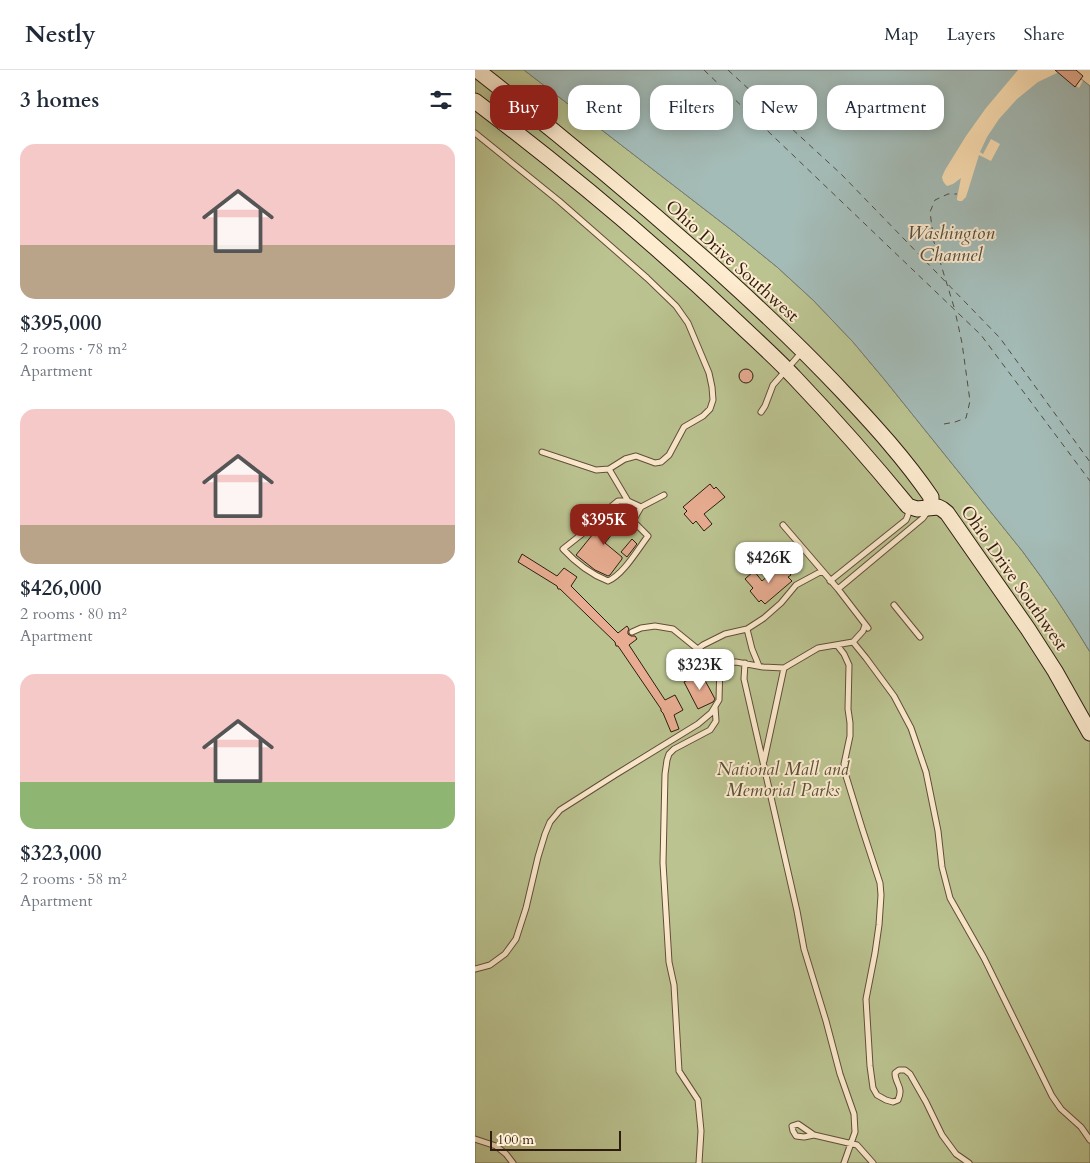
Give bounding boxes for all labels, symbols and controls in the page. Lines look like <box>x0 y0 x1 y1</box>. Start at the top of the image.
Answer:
text: Nestly <box>25 18 96 51</box>
text: Map <box>884 22 919 47</box>
text: Layers <box>947 22 996 47</box>
text: Share <box>1024 22 1065 47</box>
chip: Buy <box>490 85 558 130</box>
chip: Rent <box>568 85 640 130</box>
chip: Filters <box>650 85 733 130</box>
chip: New <box>743 85 817 130</box>
chip: Apartment <box>827 85 944 130</box>
text: 3 homes <box>20 86 99 115</box>
icon: filters <box>427 86 455 114</box>
icon: home <box>193 176 283 266</box>
street label: Ohio Drive Southwest <box>660 194 804 328</box>
water label: Washington Channel <box>907 220 995 268</box>
text: $395,000 <box>20 309 101 338</box>
text: 2 rooms · 78 m² <box>20 338 127 360</box>
text: Apartment <box>20 360 93 382</box>
icon: home <box>193 441 283 531</box>
street label: Ohio Drive Southwest <box>954 500 1074 656</box>
pin: $395K <box>569 504 639 546</box>
text: $395K <box>581 509 627 531</box>
pin: $426K <box>734 542 804 584</box>
text: $426K <box>746 547 792 569</box>
text: $426,000 <box>20 574 101 603</box>
text: 2 rooms · 80 m² <box>20 603 127 625</box>
text: Apartment <box>20 625 93 647</box>
pin: $323K <box>665 648 735 691</box>
text: $323K <box>677 654 723 676</box>
icon: home <box>193 706 283 796</box>
park label: National Mall and Memorial Parks <box>717 757 851 803</box>
text: $323,000 <box>20 839 101 868</box>
text: 2 rooms · 58 m² <box>20 868 127 890</box>
text: Apartment <box>20 890 93 912</box>
scale bar <box>490 1128 621 1151</box>
text: 100 m <box>497 1130 534 1149</box>

